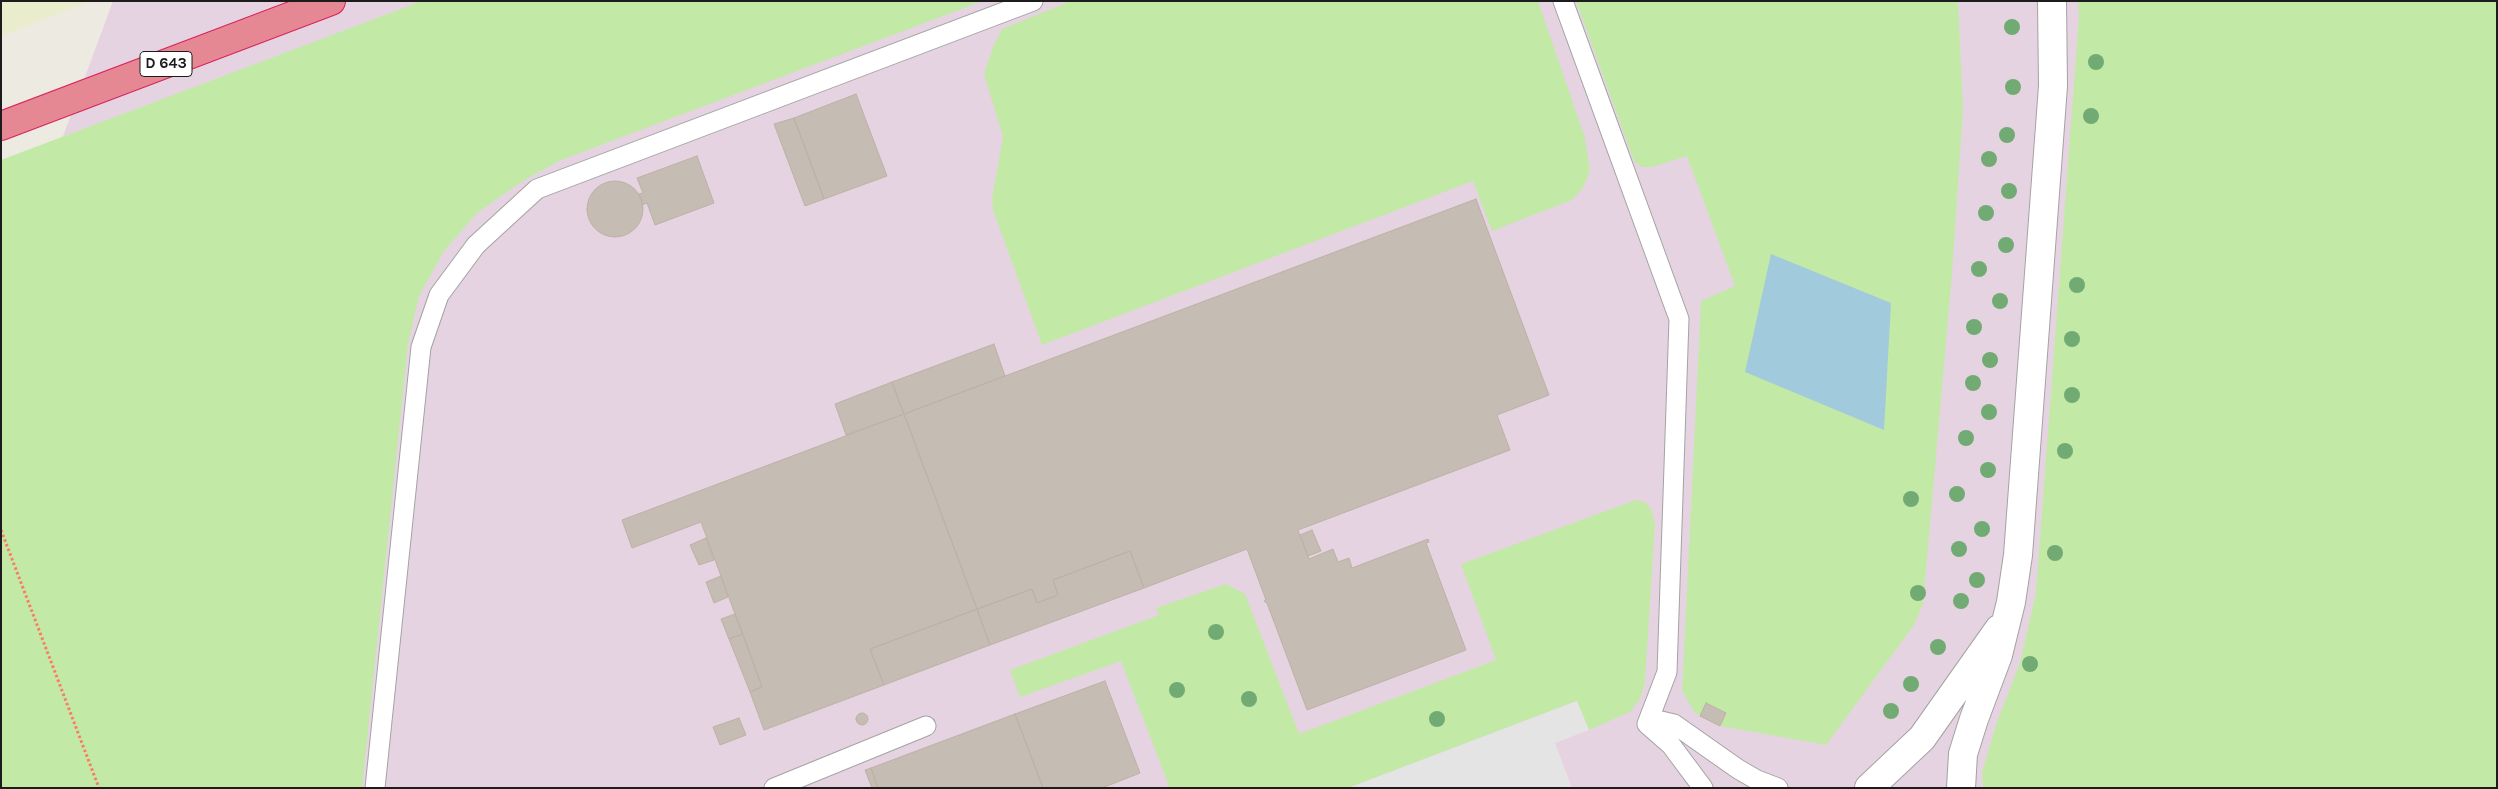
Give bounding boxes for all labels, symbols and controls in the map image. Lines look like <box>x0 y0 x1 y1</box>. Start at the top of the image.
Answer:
road number: D 643 <box>140 52 192 76</box>

